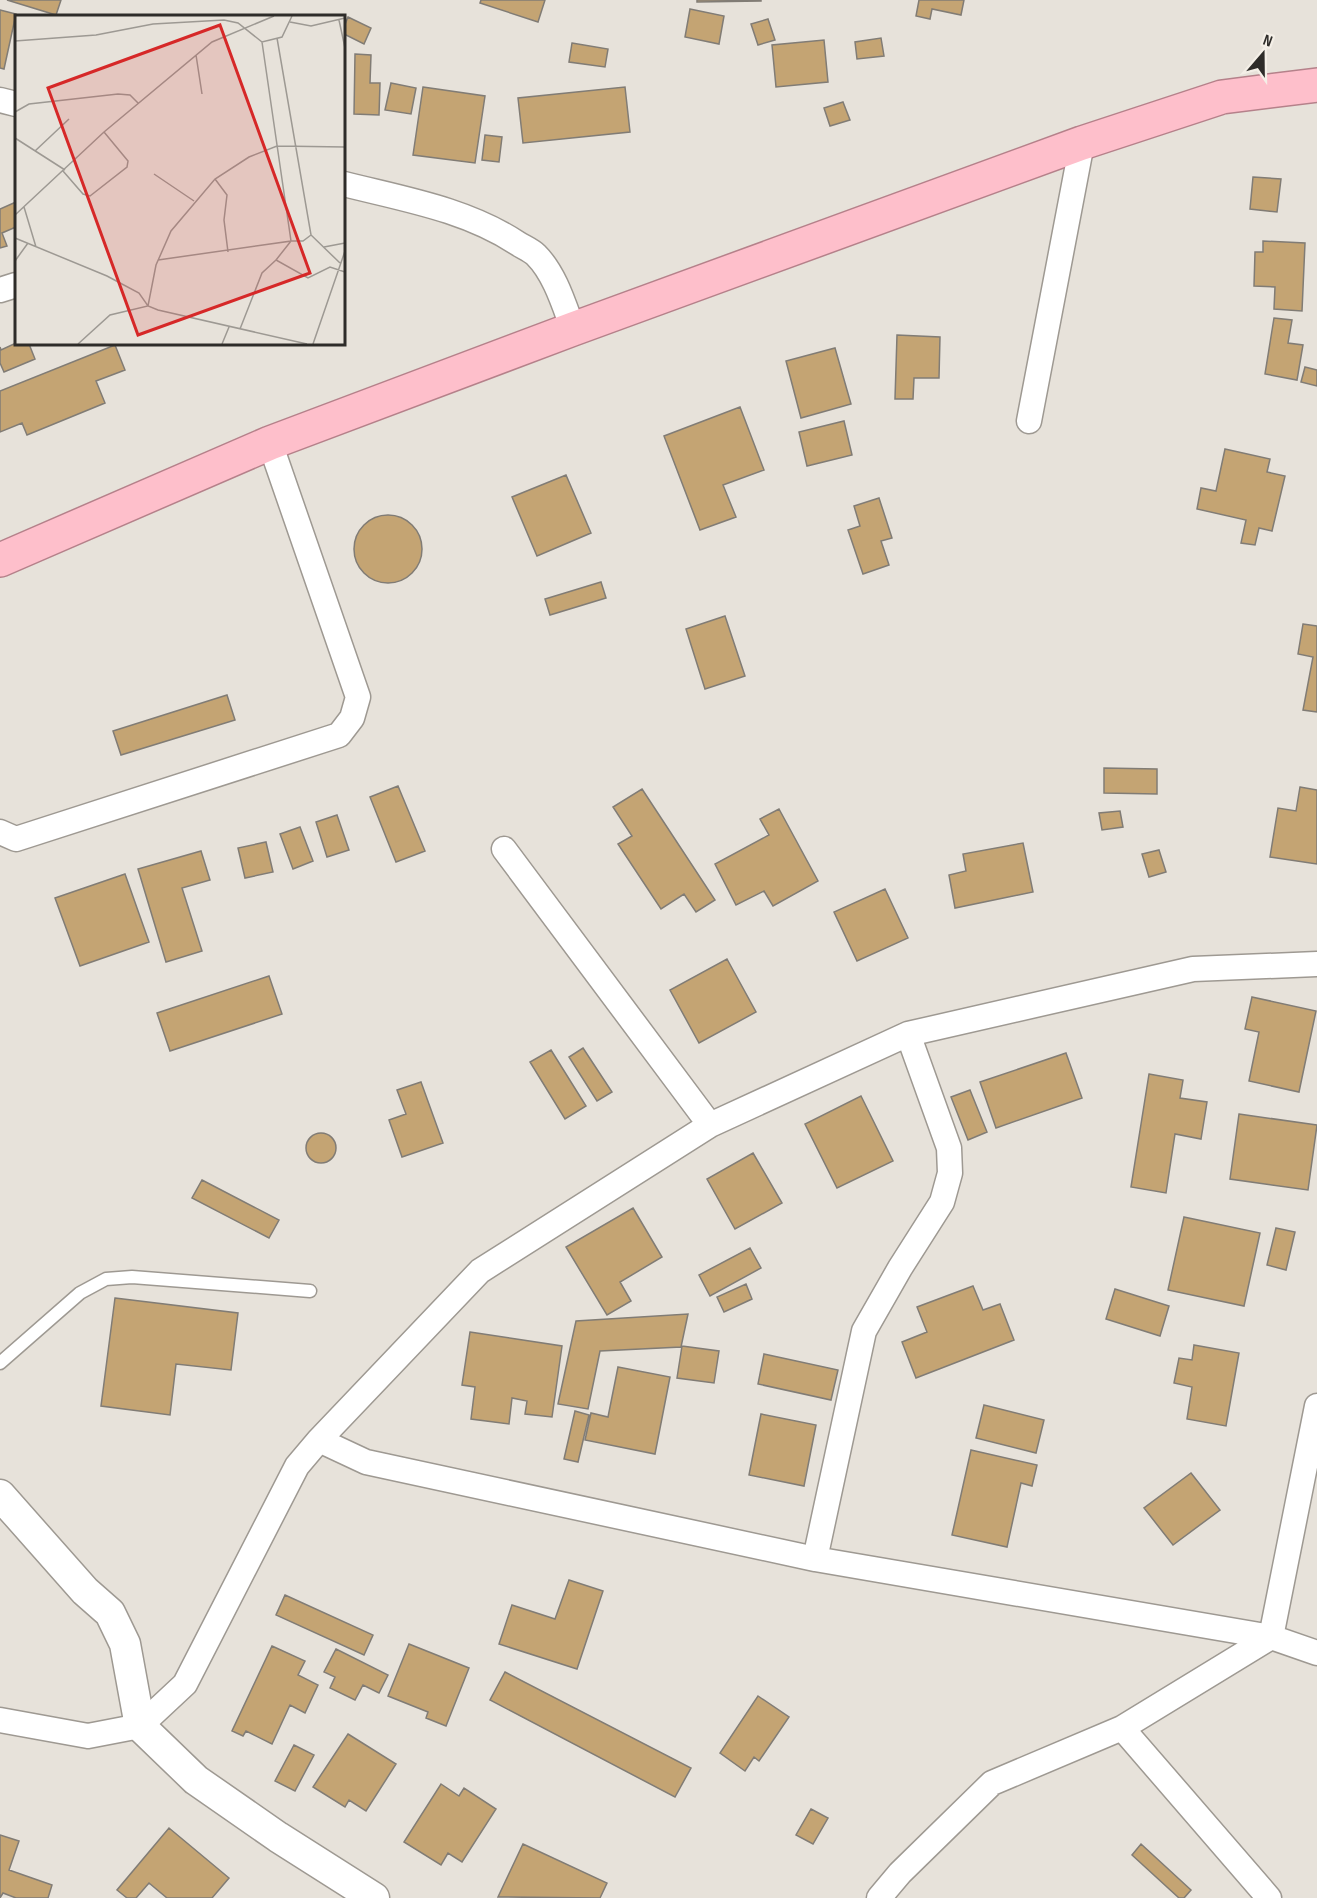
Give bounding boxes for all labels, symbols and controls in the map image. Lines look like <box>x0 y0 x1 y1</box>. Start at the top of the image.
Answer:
inset map <box>15 15 345 345</box>
north arrow <box>1233 24 1293 84</box>
text: N <box>1260 31 1275 52</box>

